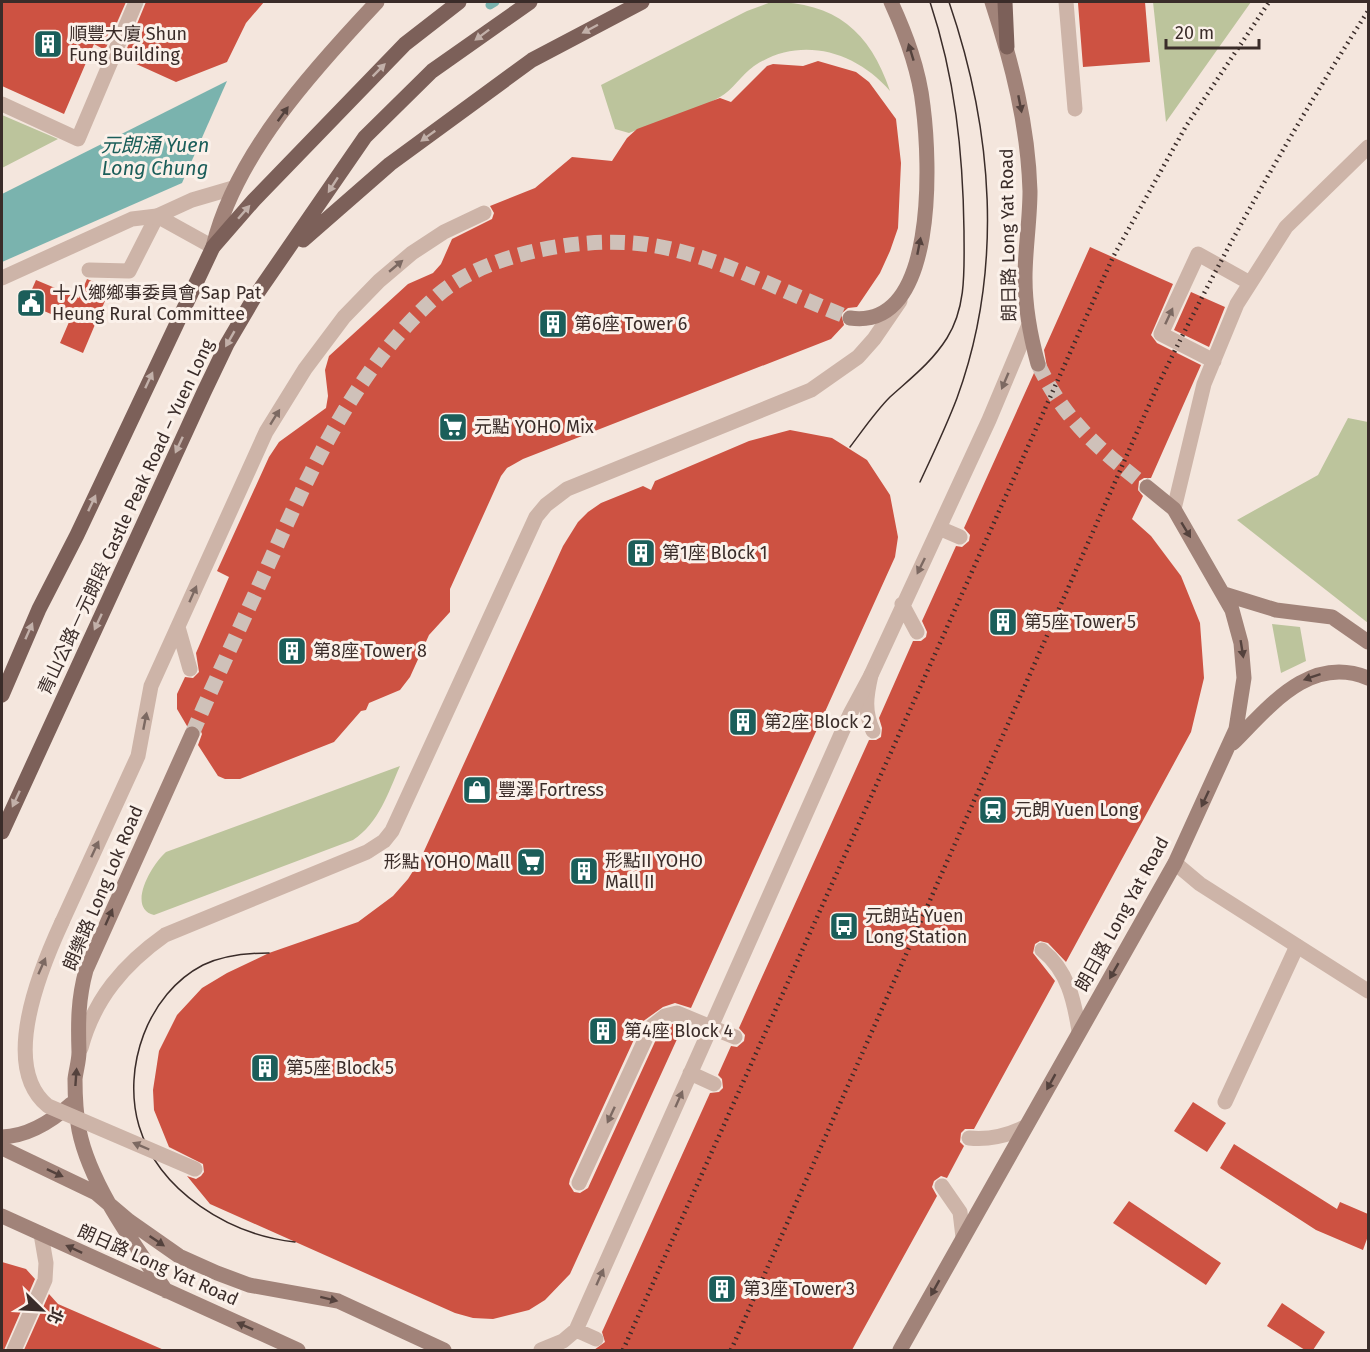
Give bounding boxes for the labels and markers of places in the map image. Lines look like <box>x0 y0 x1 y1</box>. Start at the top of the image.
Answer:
place label: 順豐大廈 Shun Fung Building <box>69 23 187 66</box>
building icon: 順豐大廈 Shun Fung Building <box>32 28 64 60</box>
place label: 十八鄉鄉事委員會 Sap Pat Heung Rural Committee <box>52 282 262 325</box>
public building icon: 十八鄉鄉事委員會 Sap Pat Heung Rural Committee <box>15 287 47 319</box>
building icon: 第6座 Tower 6 <box>537 308 569 340</box>
place label: 第6座 Tower 6 <box>574 313 687 335</box>
supermarket icon: 元點 YOHO Mix <box>437 411 469 443</box>
place label: 元點 YOHO Mix <box>474 416 594 438</box>
building icon: 第1座 Block 1 <box>625 537 657 569</box>
place label: 第1座 Block 1 <box>662 542 768 564</box>
building icon: 第5座 Tower 5 <box>987 606 1019 638</box>
place label: 第5座 Tower 5 <box>1024 611 1136 633</box>
building icon: 第8座 Tower 8 <box>276 635 308 667</box>
place label: 第8座 Tower 8 <box>313 640 427 662</box>
building icon: 第2座 Block 2 <box>727 706 759 738</box>
place label: 第2座 Block 2 <box>764 711 872 733</box>
shop icon: 豐澤 Fortress <box>461 774 493 806</box>
place label: 豐澤 Fortress <box>498 779 604 801</box>
station icon: 元朗 Yuen Long <box>977 794 1009 826</box>
place label: 元朗 Yuen Long <box>1014 799 1139 821</box>
supermarket icon: 形點 YOHO Mall <box>515 846 547 878</box>
place label: 形點II YOHO Mall II <box>605 850 703 893</box>
place label: 形點 YOHO Mall <box>384 851 510 873</box>
building icon: 形點II YOHO Mall II <box>568 855 600 887</box>
place label: 元朗站 Yuen Long Station <box>865 905 967 948</box>
bus stop icon: 元朗站 Yuen Long Station <box>828 910 860 942</box>
building icon: 第4座 Block 4 <box>587 1015 619 1047</box>
place label: 第4座 Block 4 <box>624 1020 734 1042</box>
building icon: 第5座 Block 5 <box>249 1052 281 1084</box>
place label: 第5座 Block 5 <box>286 1057 394 1079</box>
building icon: 第3座 Tower 3 <box>706 1273 738 1305</box>
place label: 第3座 Tower 3 <box>743 1278 855 1300</box>

